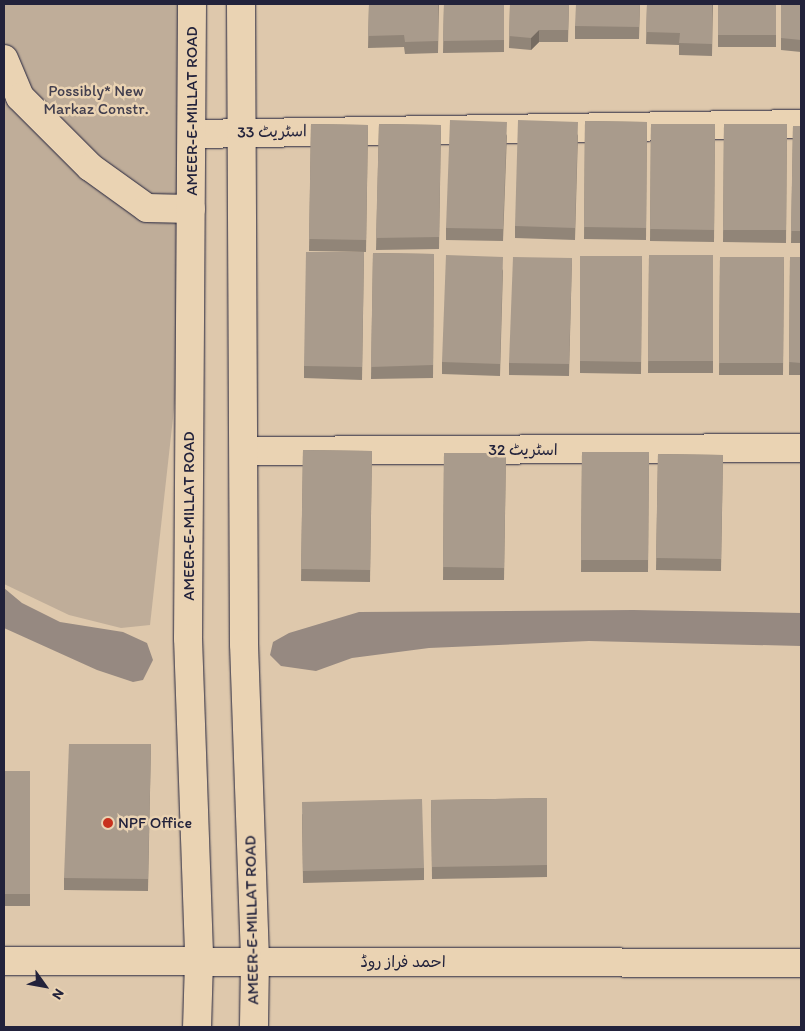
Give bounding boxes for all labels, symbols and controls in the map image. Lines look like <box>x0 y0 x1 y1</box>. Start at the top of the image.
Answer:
street label: AMEER-E-MILLAT ROAD <box>182 26 202 196</box>
park label: Possibly* New Markaz Constr. <box>43 81 149 119</box>
street label: اسٹریٹ 33 <box>237 122 307 142</box>
street label: AMEER-E-MILLAT ROAD <box>179 431 199 601</box>
street label: اسٹریٹ 32 <box>488 440 558 460</box>
place label: NPF Office <box>118 813 192 833</box>
marker: NPF Office <box>102 817 114 829</box>
street label: AMEER-E-MILLAT ROAD <box>241 835 263 1005</box>
street label: احمد فراز روڈ <box>360 952 446 972</box>
north arrow <box>20 961 70 1011</box>
text: N <box>48 986 68 1003</box>

